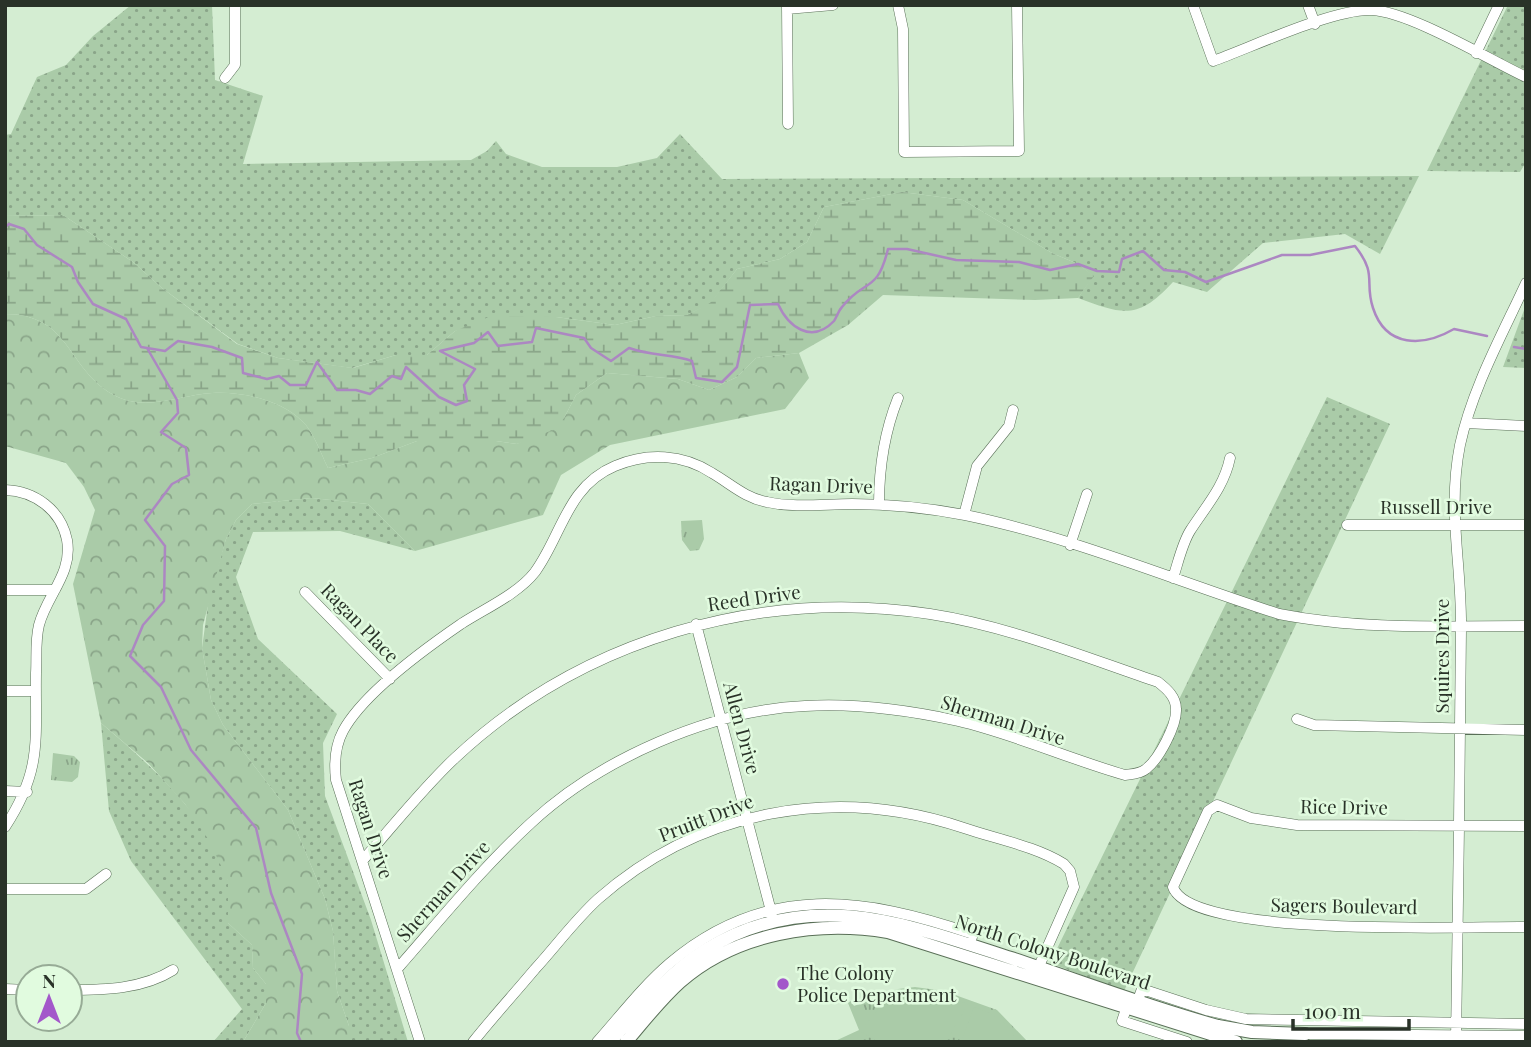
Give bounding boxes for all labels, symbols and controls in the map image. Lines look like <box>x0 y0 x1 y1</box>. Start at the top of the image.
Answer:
street label: Ragan Drive <box>769 469 873 499</box>
street label: Russell Drive <box>1380 493 1492 519</box>
street label: Ragan Place <box>316 577 405 668</box>
street label: Reed Drive <box>706 578 802 616</box>
street label: Squires Drive <box>1428 599 1454 713</box>
street label: Allen Drive <box>718 678 768 777</box>
street label: Sherman Drive <box>938 688 1068 750</box>
street label: Ragan Drive <box>344 775 400 882</box>
street label: Pruitt Drive <box>654 787 757 847</box>
street label: Rice Drive <box>1300 792 1388 820</box>
street label: Sherman Drive <box>390 834 495 947</box>
street label: Sagers Boulevard <box>1270 891 1418 919</box>
street label: North Colony Boulevard <box>952 907 1154 995</box>
place label: The Colony Police Department <box>797 959 957 1007</box>
north arrow <box>14 963 84 1033</box>
text: N <box>42 967 56 993</box>
marker: The Colony Police Department <box>775 976 791 992</box>
scale bar <box>1293 988 1408 1032</box>
text: 100 m <box>1304 996 1361 1024</box>

